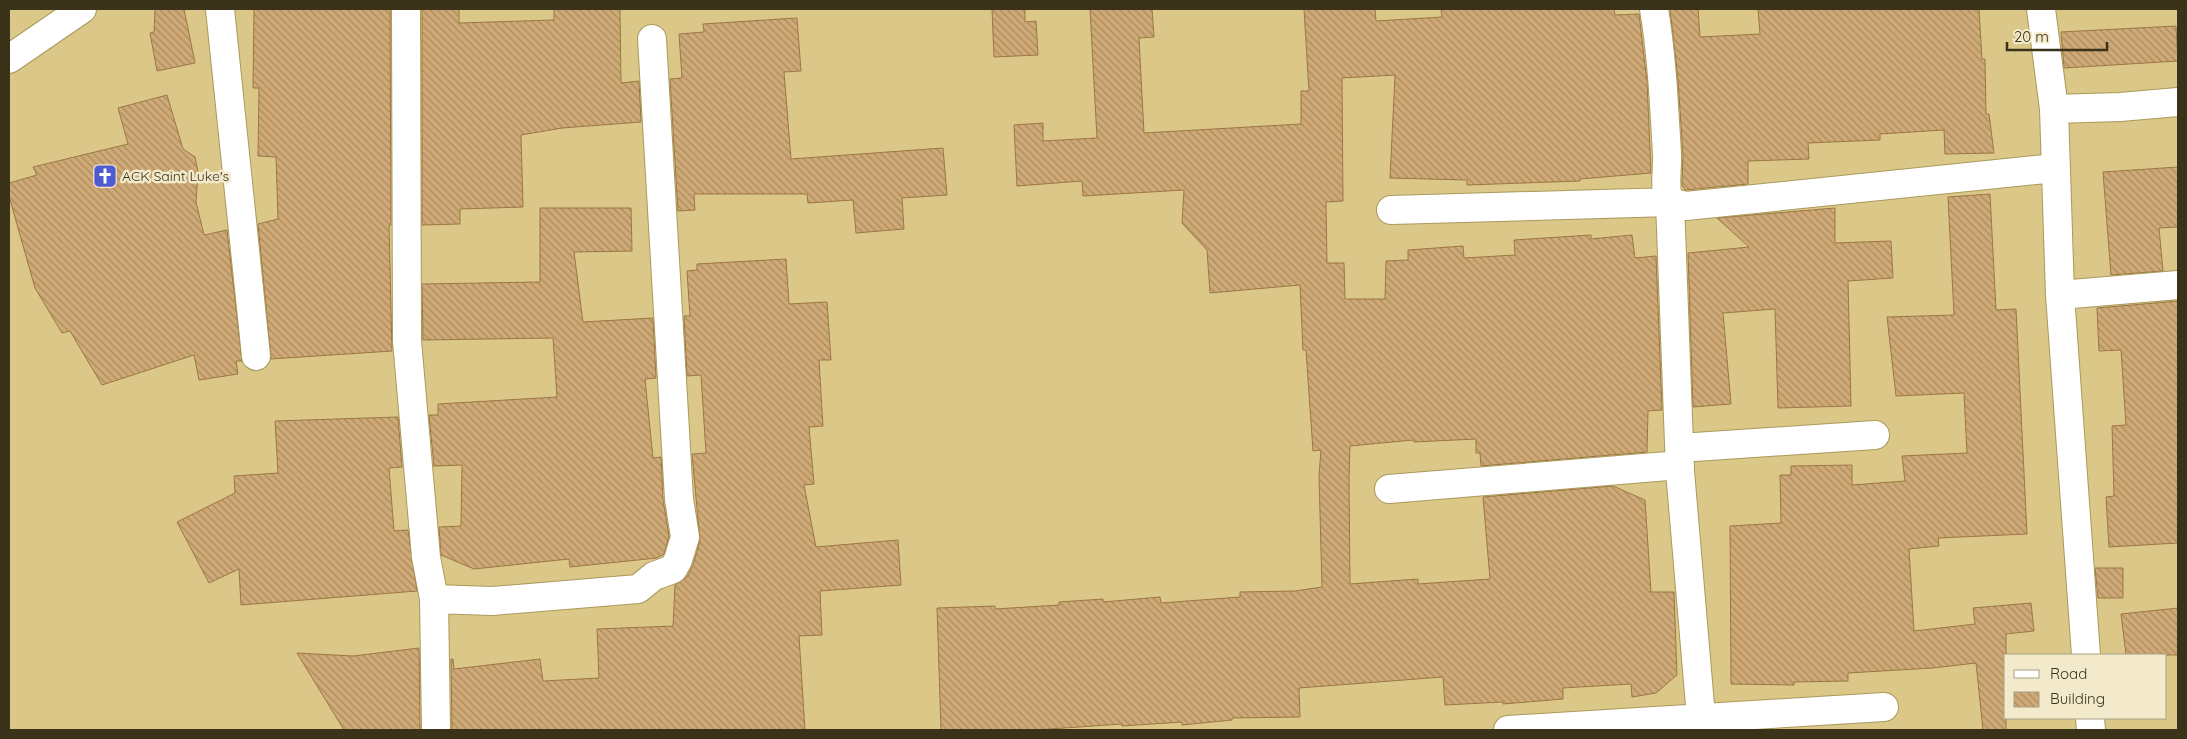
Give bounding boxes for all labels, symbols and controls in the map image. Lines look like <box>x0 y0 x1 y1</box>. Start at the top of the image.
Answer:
scale bar <box>2007 20 2107 52</box>
text: 20 m <box>2014 27 2049 46</box>
church icon: ACK Saint Luke's <box>92 163 118 189</box>
place label: ACK Saint Luke's <box>122 167 229 185</box>
legend <box>2004 654 2167 719</box>
text: Road <box>2050 664 2087 683</box>
text: Building <box>2050 689 2105 708</box>

